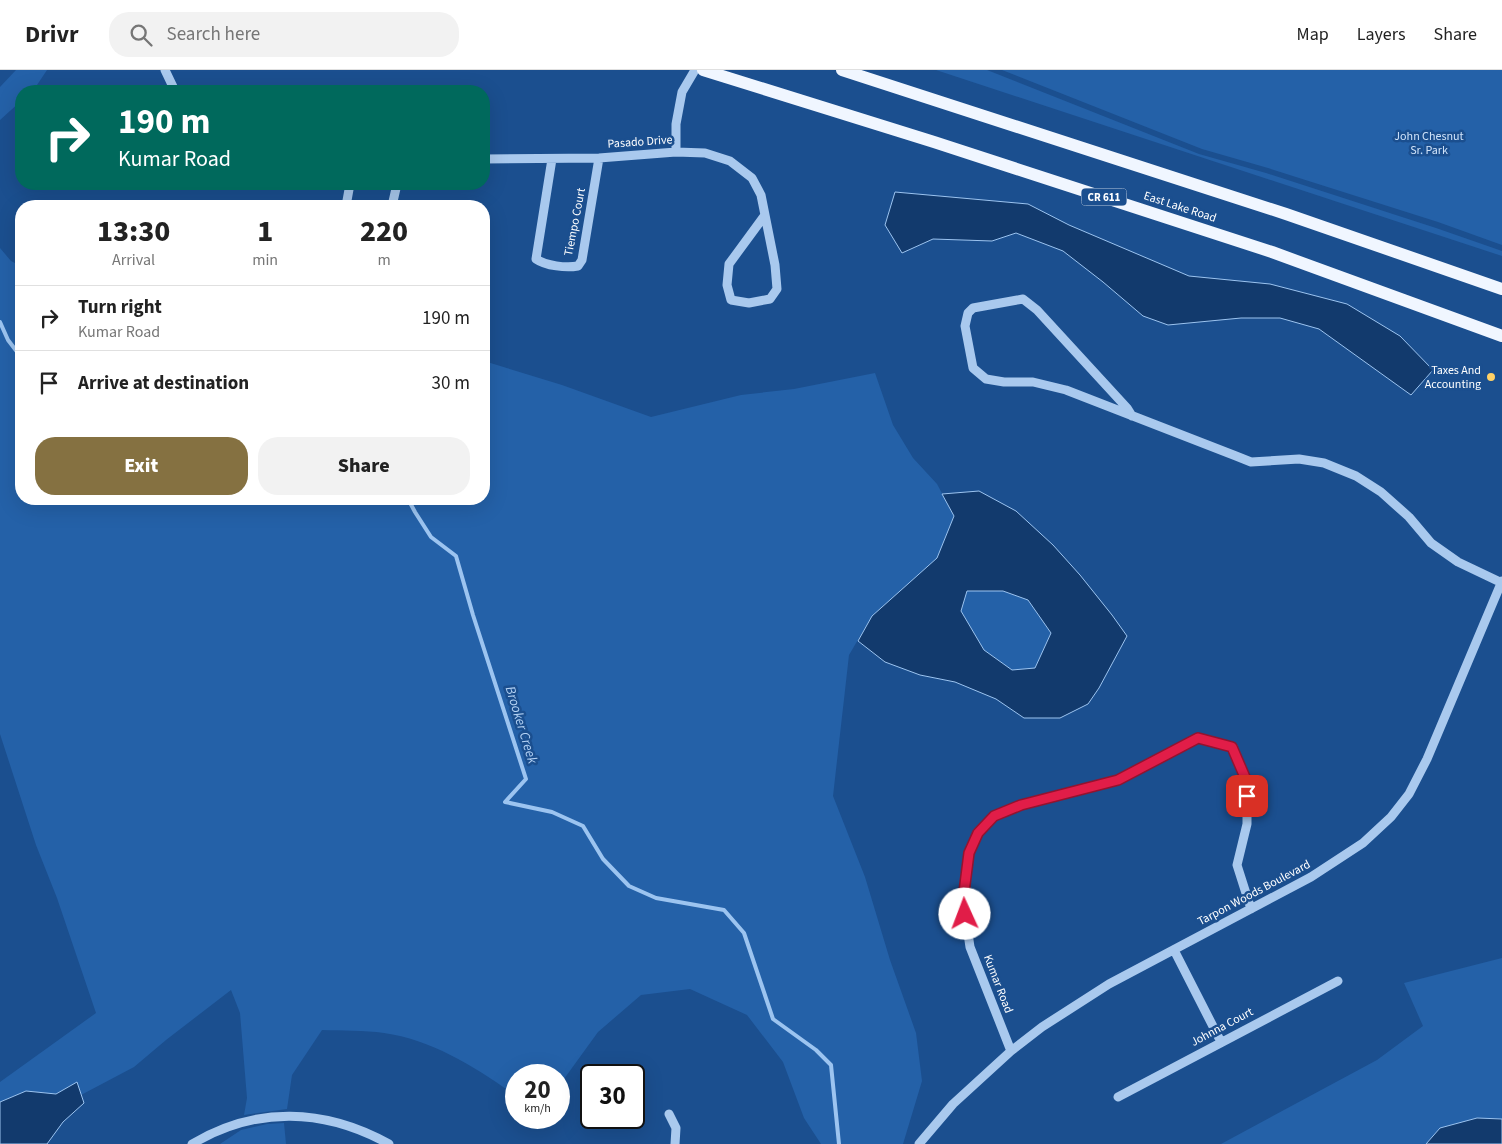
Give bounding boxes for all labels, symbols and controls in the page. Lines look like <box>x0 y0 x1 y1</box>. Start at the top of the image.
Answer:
search box <box>109 12 459 57</box>
text: Drivr <box>25 17 79 52</box>
icon: search <box>127 21 155 49</box>
text: Search here <box>167 21 260 48</box>
text: Map <box>1297 22 1329 47</box>
text: Layers <box>1357 22 1406 47</box>
text: Share <box>1434 22 1477 47</box>
text: 190 m <box>118 97 210 147</box>
icon: right <box>35 105 100 170</box>
park label: John Chesnut Sr. Park <box>1394 128 1464 159</box>
street label: Pasado Drive <box>607 131 673 153</box>
text: Kumar Road <box>118 143 231 175</box>
street label: Tiempo Court <box>560 187 590 257</box>
street label: East Lake Road <box>1142 187 1218 227</box>
road number: CR 611 <box>1082 188 1126 206</box>
text: 13:30 <box>97 210 170 253</box>
text: 1 <box>257 210 273 253</box>
text: 220 <box>360 210 408 253</box>
text: Arrival <box>112 249 155 271</box>
text: min <box>252 249 278 271</box>
text: m <box>377 249 391 271</box>
text: Turn right <box>78 294 162 321</box>
icon: right <box>35 304 63 332</box>
text: 190 m <box>422 305 470 332</box>
text: Kumar Road <box>78 321 160 343</box>
place label: Taxes And Accounting <box>1425 362 1481 393</box>
icon: arrive <box>35 369 63 397</box>
text: Arrive at destination <box>78 370 249 397</box>
text: 30 m <box>432 370 470 397</box>
marker: Taxes And Accounting <box>1485 371 1497 383</box>
button: Exit <box>35 437 248 495</box>
button: Share <box>258 437 470 495</box>
water label: Brooker Creek <box>500 684 542 767</box>
pin <box>1226 775 1268 817</box>
icon: arrive <box>1233 782 1261 810</box>
street label: Tarpon Woods Boulevard <box>1195 856 1313 930</box>
position arrow <box>938 887 990 939</box>
street label: Kumar Road <box>979 952 1017 1016</box>
street label: Johnna Court <box>1188 1003 1256 1051</box>
speed limit sign: 30 <box>580 1064 645 1129</box>
text: 20 <box>524 1072 551 1108</box>
text: km/h <box>524 1100 551 1117</box>

